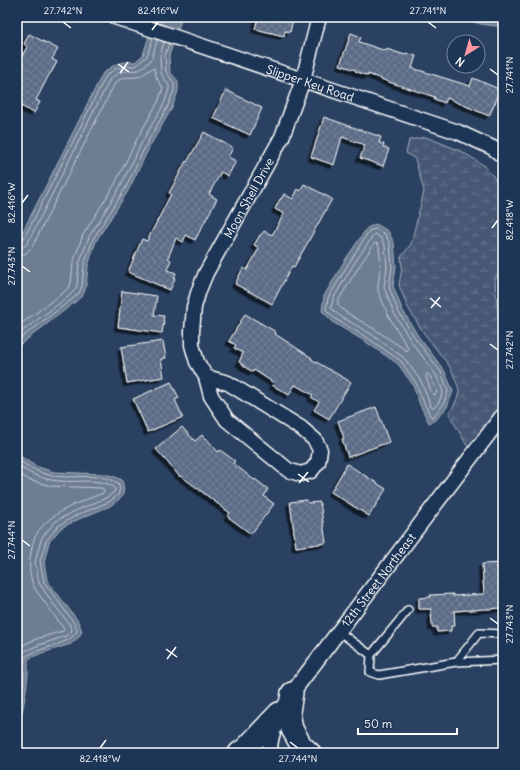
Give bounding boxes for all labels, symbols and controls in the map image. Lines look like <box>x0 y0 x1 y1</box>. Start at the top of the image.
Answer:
text: 27.742°N <box>44 4 82 17</box>
text: 82.416°W <box>138 4 178 17</box>
text: 27.741°N <box>409 4 447 17</box>
north arrow <box>446 34 486 74</box>
text: N <box>453 54 467 70</box>
text: 27.741°N <box>503 56 516 94</box>
street label: Slipper Key Road <box>265 61 356 104</box>
street label: Moon Shell Drive <box>220 155 277 240</box>
text: 82.416°W <box>5 183 18 223</box>
text: 82.418°W <box>503 200 516 240</box>
text: 27.743°N <box>5 247 18 285</box>
text: 27.742°N <box>503 331 516 369</box>
text: 27.744°N <box>5 521 18 559</box>
street label: 12th Street Northeast <box>338 530 418 630</box>
text: 27.743°N <box>503 605 516 643</box>
scale bar <box>358 710 457 736</box>
text: 50 m <box>364 716 393 731</box>
text: 82.418°W <box>80 752 120 765</box>
text: 27.744°N <box>279 752 317 765</box>

